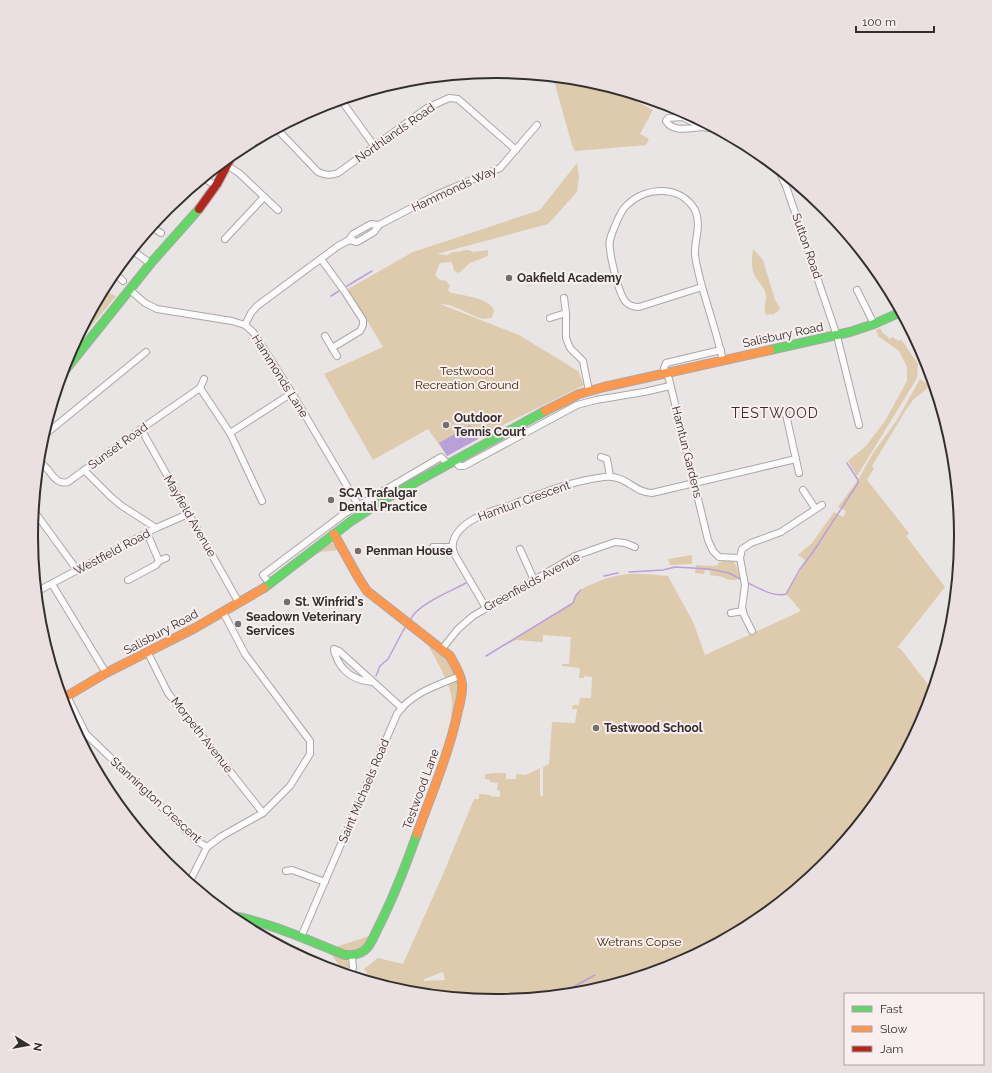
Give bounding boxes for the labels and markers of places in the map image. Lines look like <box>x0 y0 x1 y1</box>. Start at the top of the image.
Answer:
place label: Oakfield Academy <box>517 271 622 285</box>
marker: Oakfield Academy <box>504 273 514 283</box>
place label: Outdoor Tennis Court <box>454 411 526 439</box>
marker: Outdoor Tennis Court <box>441 420 451 430</box>
place label: SCA Trafalgar Dental Practice <box>339 486 427 514</box>
marker: SCA Trafalgar Dental Practice <box>326 495 336 505</box>
place label: Penman House <box>366 544 453 558</box>
marker: Penman House <box>353 546 363 556</box>
place label: St. Winfrid's <box>295 595 363 609</box>
marker: St. Winfrid's <box>282 597 292 607</box>
place label: Seadown Veterinary Services <box>246 610 362 638</box>
marker: Seadown Veterinary Services <box>233 619 243 629</box>
place label: Testwood School <box>604 721 703 735</box>
marker: Testwood School <box>591 723 601 733</box>

